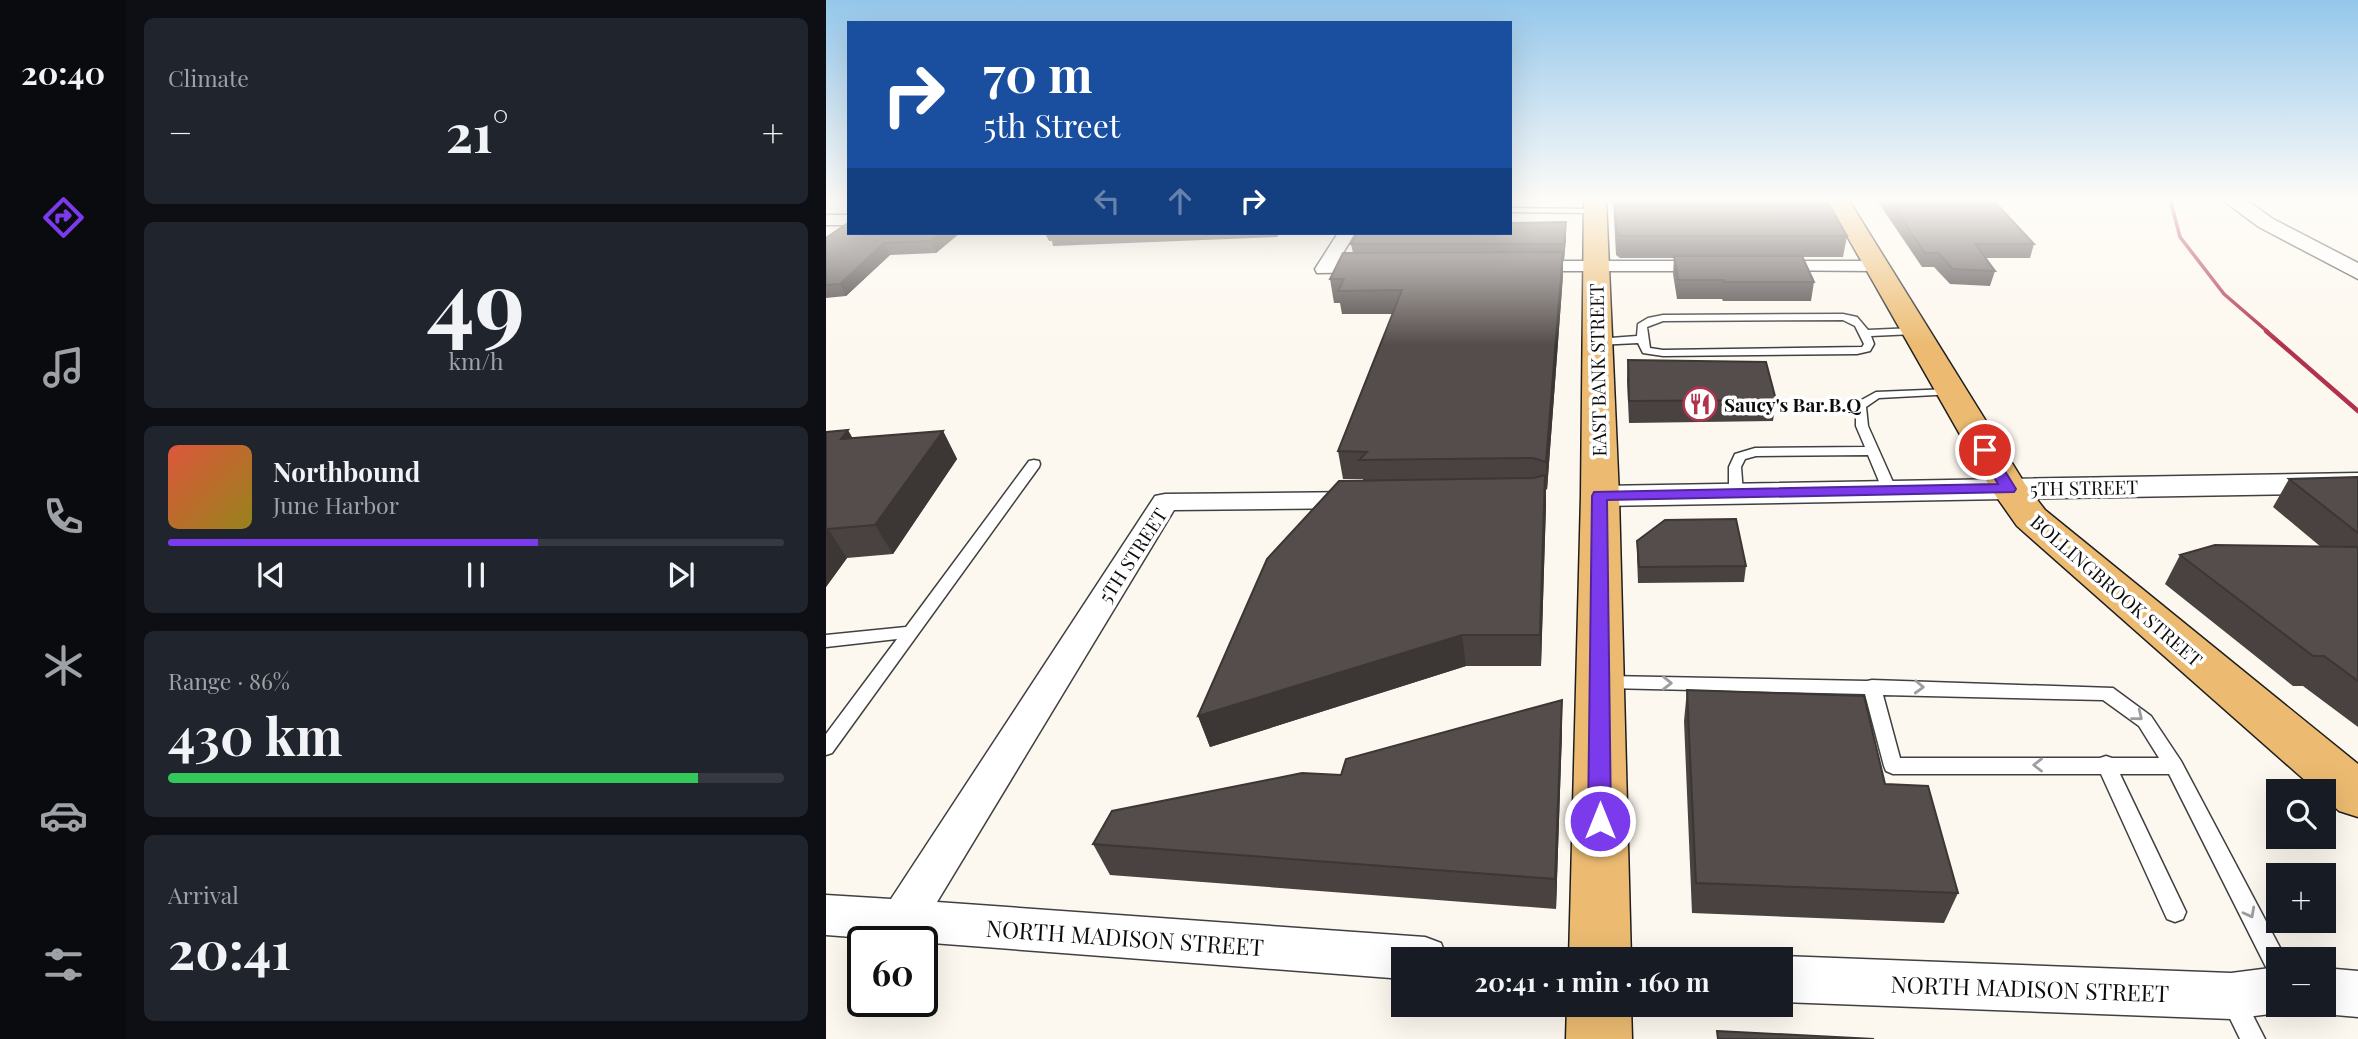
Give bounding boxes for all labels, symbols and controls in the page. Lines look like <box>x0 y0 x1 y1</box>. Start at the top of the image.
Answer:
text: 70 m <box>983 40 1093 105</box>
icon: right <box>868 49 959 140</box>
text: 20:40 <box>21 50 105 93</box>
text: Climate <box>168 62 249 93</box>
text: 21° <box>446 97 509 166</box>
text: 5th Street <box>983 103 1120 146</box>
text: − <box>168 106 193 157</box>
text: + <box>762 106 784 157</box>
icon: left <box>1088 182 1126 220</box>
icon: ahead <box>1161 182 1199 220</box>
icon: right <box>1234 182 1272 220</box>
icon: directions <box>39 193 88 242</box>
text: 49 <box>427 239 525 360</box>
street label: EAST BANK STREET <box>1582 283 1612 457</box>
icon: music <box>39 343 88 392</box>
text: km/h <box>448 345 504 376</box>
restaurant icon: Saucy's Bar.B.Q <box>1681 385 1719 423</box>
place label: Saucy's Bar.B.Q <box>1724 391 1861 417</box>
pin <box>1955 420 2015 480</box>
icon: arrive <box>1966 431 2004 469</box>
text: Northbound <box>273 454 420 489</box>
street label: 5TH STREET <box>2030 473 2138 501</box>
text: June Harbor <box>273 489 399 520</box>
icon: phone <box>39 492 88 541</box>
street label: 5TH STREET <box>1092 502 1172 607</box>
street label: BOLLINGBROOK STREET <box>2026 508 2209 672</box>
icon: previous <box>252 556 290 594</box>
icon: pause <box>457 556 495 594</box>
icon: next <box>662 556 700 594</box>
icon: climate <box>39 641 88 690</box>
text: Range · 86% <box>168 665 290 696</box>
one-way arrow <box>1661 675 1672 690</box>
one-way arrow <box>1913 680 1924 695</box>
text: 430 km <box>168 700 342 769</box>
one-way arrow <box>2130 708 2143 721</box>
one-way arrow <box>2032 757 2042 773</box>
map controls <box>2266 779 2336 1017</box>
button: search <box>2266 779 2336 849</box>
position arrow <box>1563 784 1637 858</box>
icon: car <box>39 791 88 840</box>
button: + <box>2266 863 2336 933</box>
text: Arrival <box>168 879 239 910</box>
one-way arrow <box>2242 906 2256 918</box>
street label: NORTH MADISON STREET <box>985 912 1265 962</box>
text: 20:41 <box>168 914 291 983</box>
speed limit sign: 60 <box>847 926 938 1017</box>
icon: filters <box>39 940 88 989</box>
button: − <box>2266 947 2336 1017</box>
text: 20:41 · 1 min · 160 m <box>1475 964 1709 999</box>
street label: NORTH MADISON STREET <box>1890 968 2170 1008</box>

